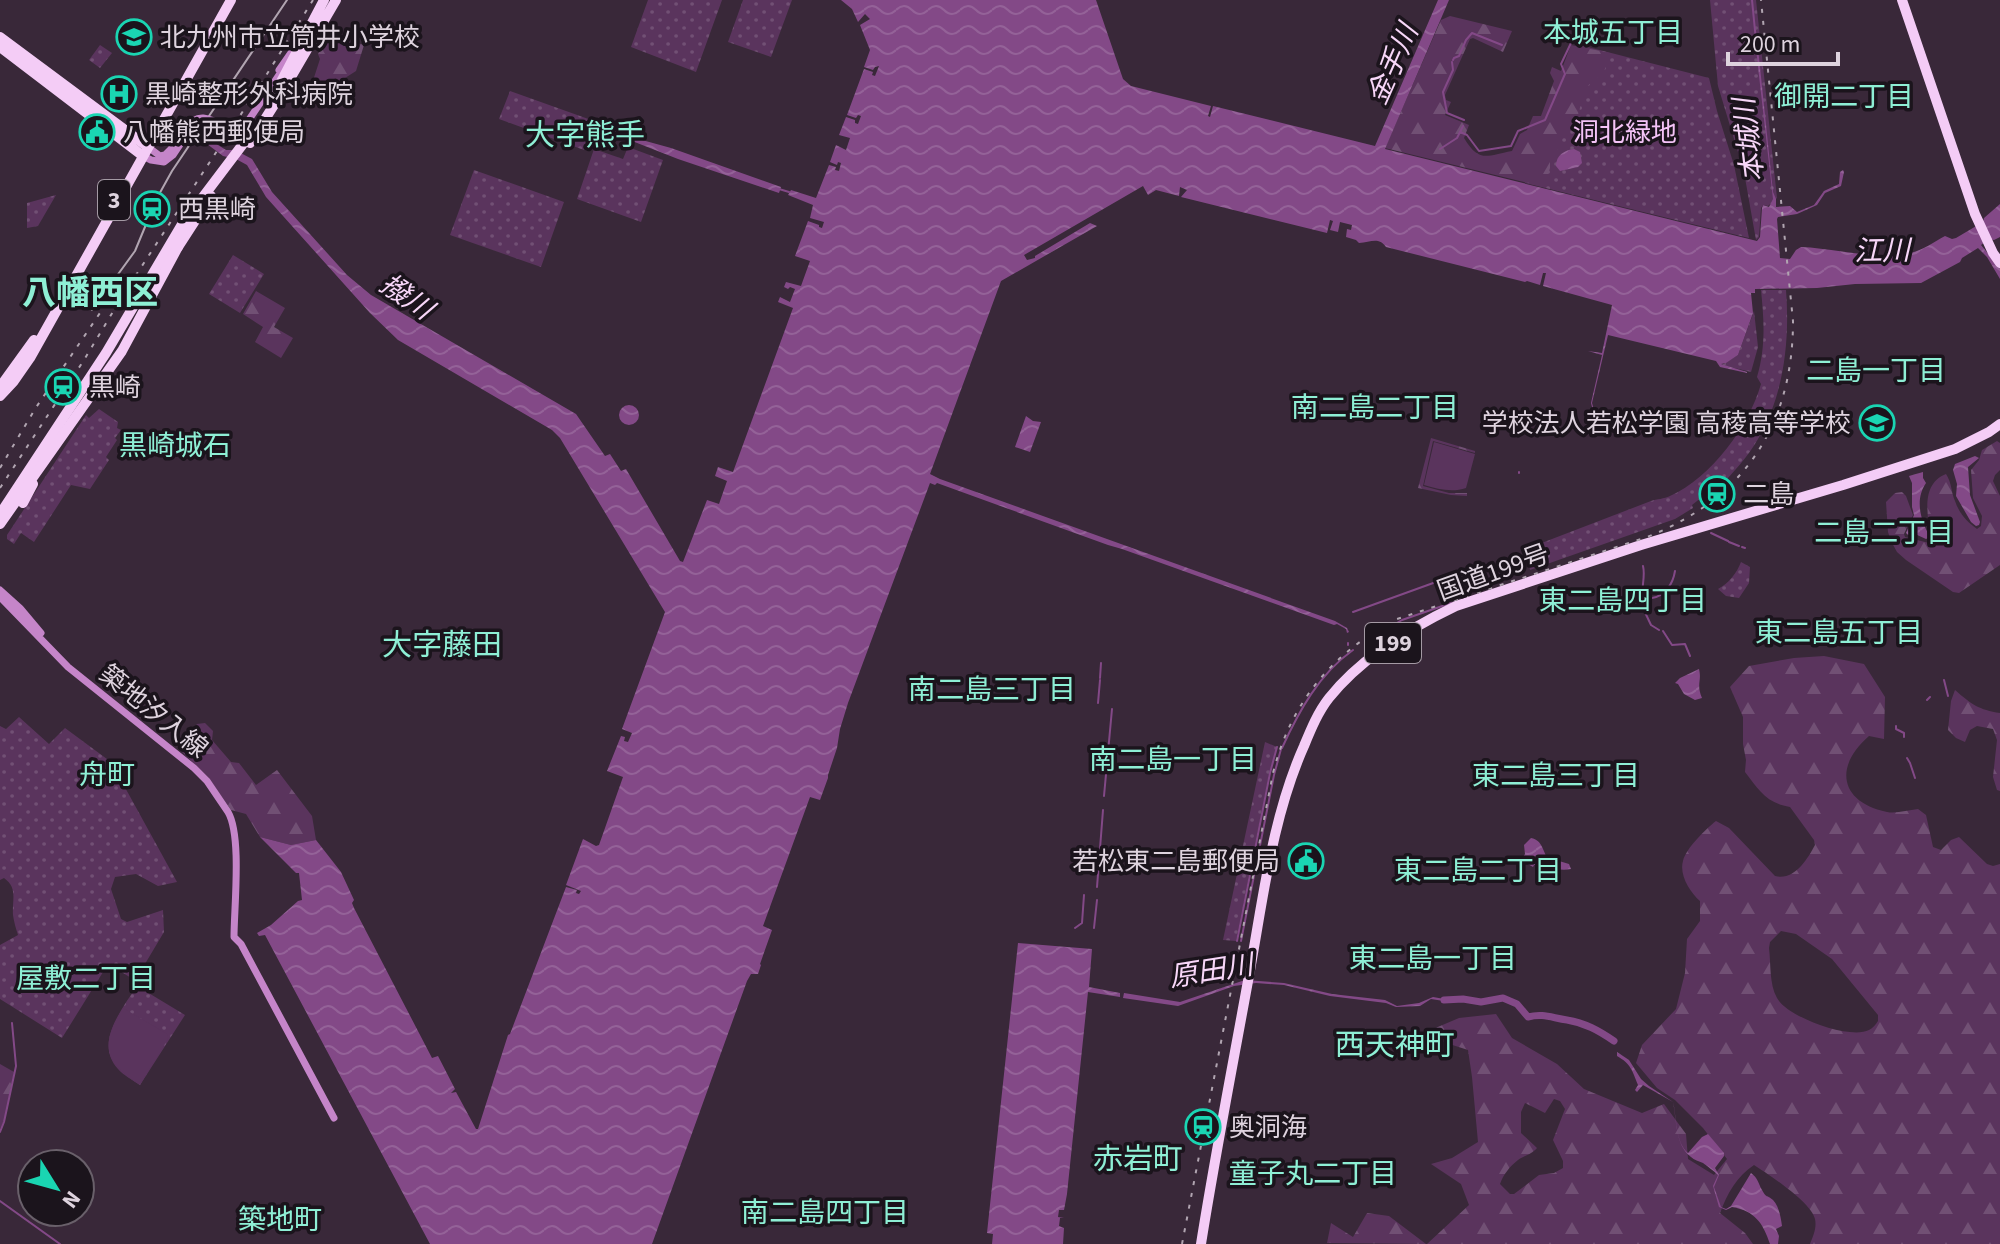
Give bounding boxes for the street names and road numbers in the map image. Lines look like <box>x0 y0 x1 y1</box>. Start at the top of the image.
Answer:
road number: 3 <box>98 180 130 220</box>
street label: 国道199号 <box>1432 535 1554 610</box>
road number: 199 <box>1365 623 1421 663</box>
street label: 築地汐入線 <box>92 656 216 767</box>

